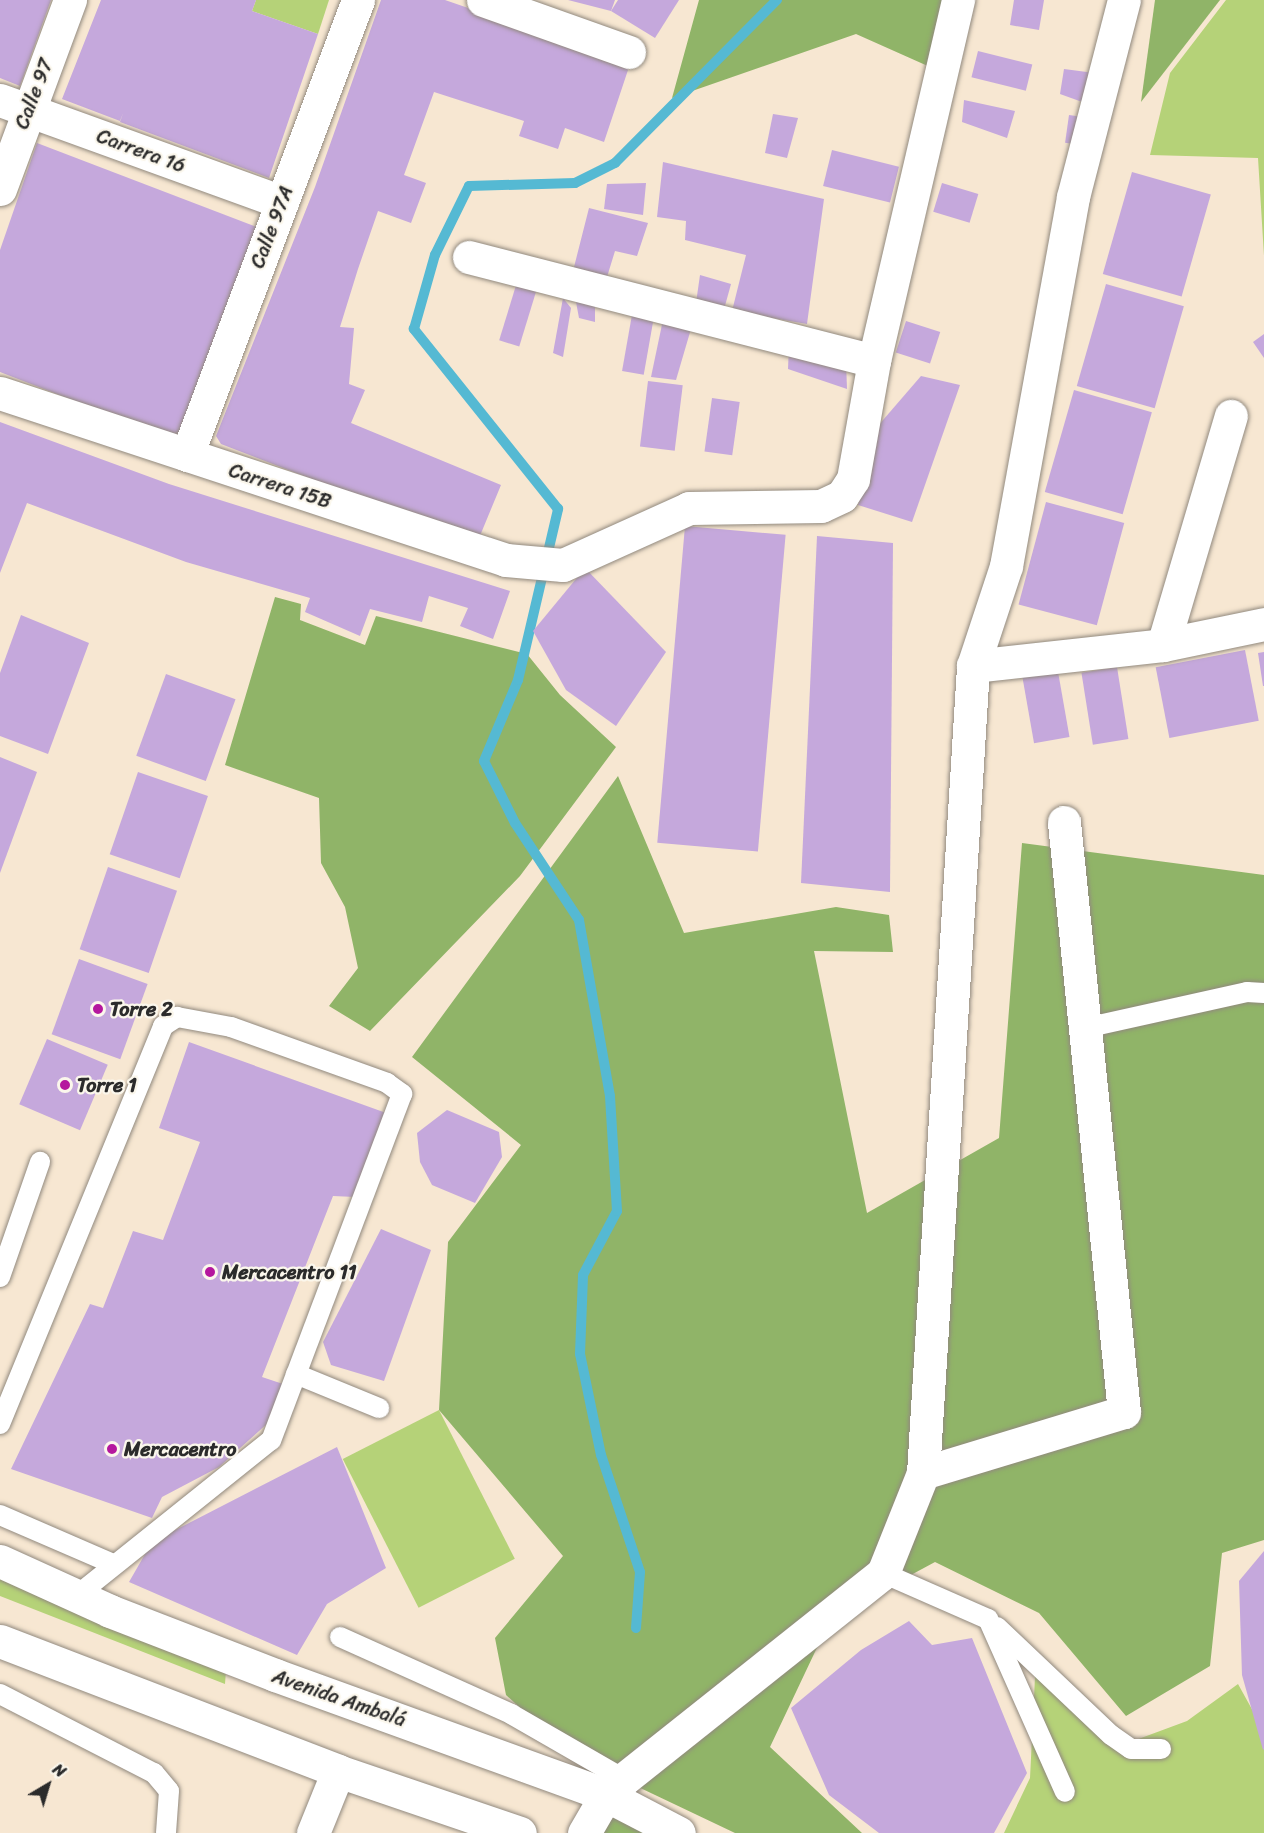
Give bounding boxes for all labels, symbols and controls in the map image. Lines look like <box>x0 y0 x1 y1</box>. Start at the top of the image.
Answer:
street label: Calle 97 <box>10 56 58 132</box>
street label: Carrera 16 <box>93 124 189 178</box>
street label: Calle 97A <box>245 182 299 272</box>
street label: Carrera 15B <box>226 458 334 514</box>
place label: Torre 2 <box>110 997 173 1021</box>
marker: Torre 2 <box>91 1002 105 1016</box>
place label: Torre 1 <box>77 1073 137 1097</box>
marker: Torre 1 <box>58 1078 72 1092</box>
place label: Mercacentro 11 <box>222 1260 357 1284</box>
marker: Mercacentro 11 <box>203 1265 217 1279</box>
place label: Mercacentro <box>124 1437 236 1461</box>
marker: Mercacentro <box>105 1442 119 1456</box>
street label: Avenida Ambalá <box>269 1664 409 1732</box>
north arrow <box>18 1755 78 1815</box>
text: N <box>46 1756 73 1785</box>

